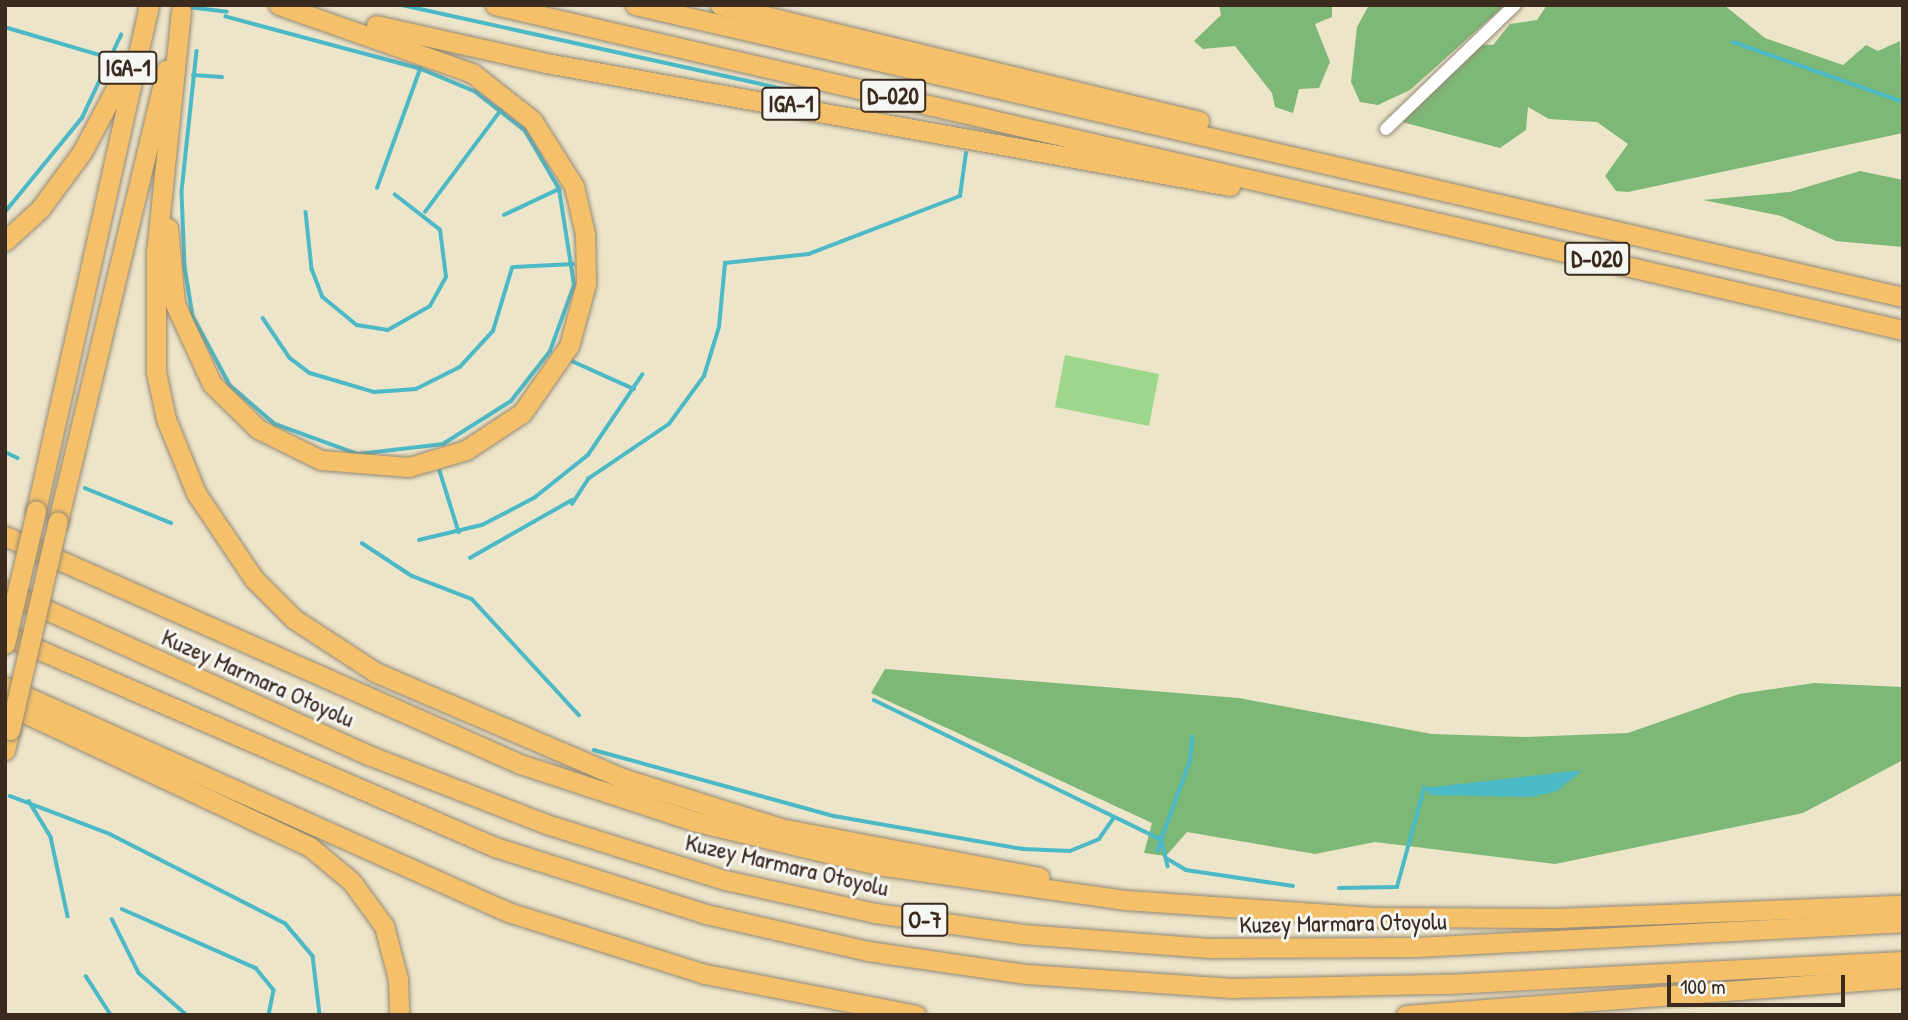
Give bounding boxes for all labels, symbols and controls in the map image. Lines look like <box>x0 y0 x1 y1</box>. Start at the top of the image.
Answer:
road number: IGA-1 <box>98 48 158 88</box>
road number: D-020 <box>860 76 926 116</box>
road number: IGA-1 <box>761 85 821 124</box>
road number: D-020 <box>1564 240 1630 278</box>
street label: Kuzey Marmara Otoyolu <box>157 623 359 733</box>
street label: Kuzey Marmara Otoyolu <box>683 828 891 902</box>
road number: O-7 <box>900 900 950 939</box>
street label: Kuzey Marmara Otoyolu <box>1239 907 1447 939</box>
scale bar <box>1670 960 1848 1004</box>
text: 100 m <box>1680 972 1726 1001</box>

